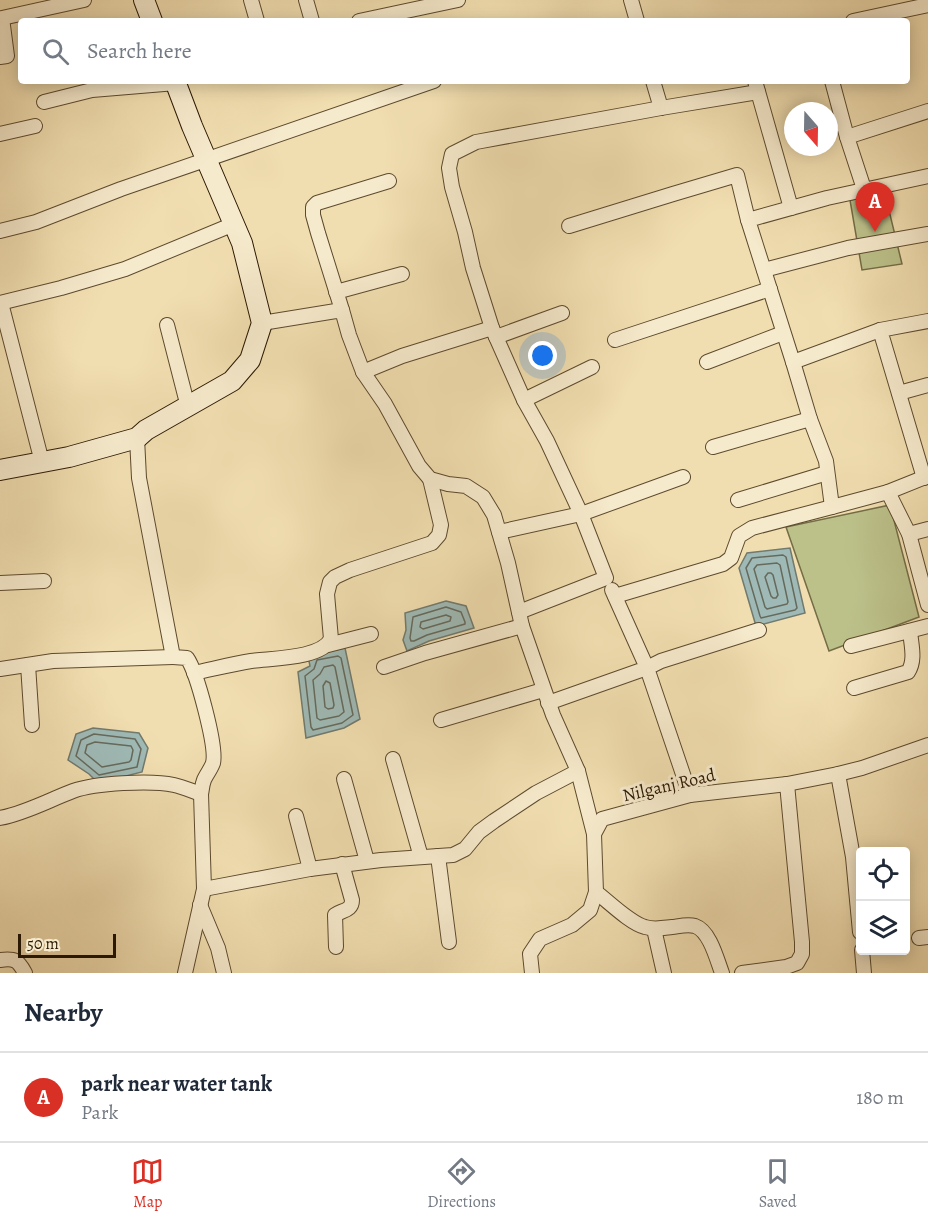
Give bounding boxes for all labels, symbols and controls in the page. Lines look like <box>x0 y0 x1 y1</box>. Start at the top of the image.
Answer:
search box <box>18 18 910 84</box>
icon: search <box>39 35 72 68</box>
text: Search here <box>87 36 192 66</box>
north arrow <box>784 102 838 156</box>
pin: A <box>856 182 894 232</box>
your location <box>528 341 557 370</box>
street label: Nilganj Road <box>620 763 718 807</box>
map controls <box>856 847 910 955</box>
button: locate <box>856 847 910 901</box>
button: layers <box>856 901 910 955</box>
scale bar <box>18 931 116 958</box>
text: 50 m <box>27 933 59 955</box>
text: Nearby <box>24 995 103 1030</box>
text: park near water tank <box>81 1069 272 1099</box>
text: A <box>37 1084 50 1111</box>
text: 180 m <box>856 1084 904 1111</box>
text: Park <box>81 1099 119 1126</box>
tab: Map <box>131 1155 164 1213</box>
tab: Directions <box>427 1155 496 1213</box>
tab: Saved <box>759 1155 797 1213</box>

